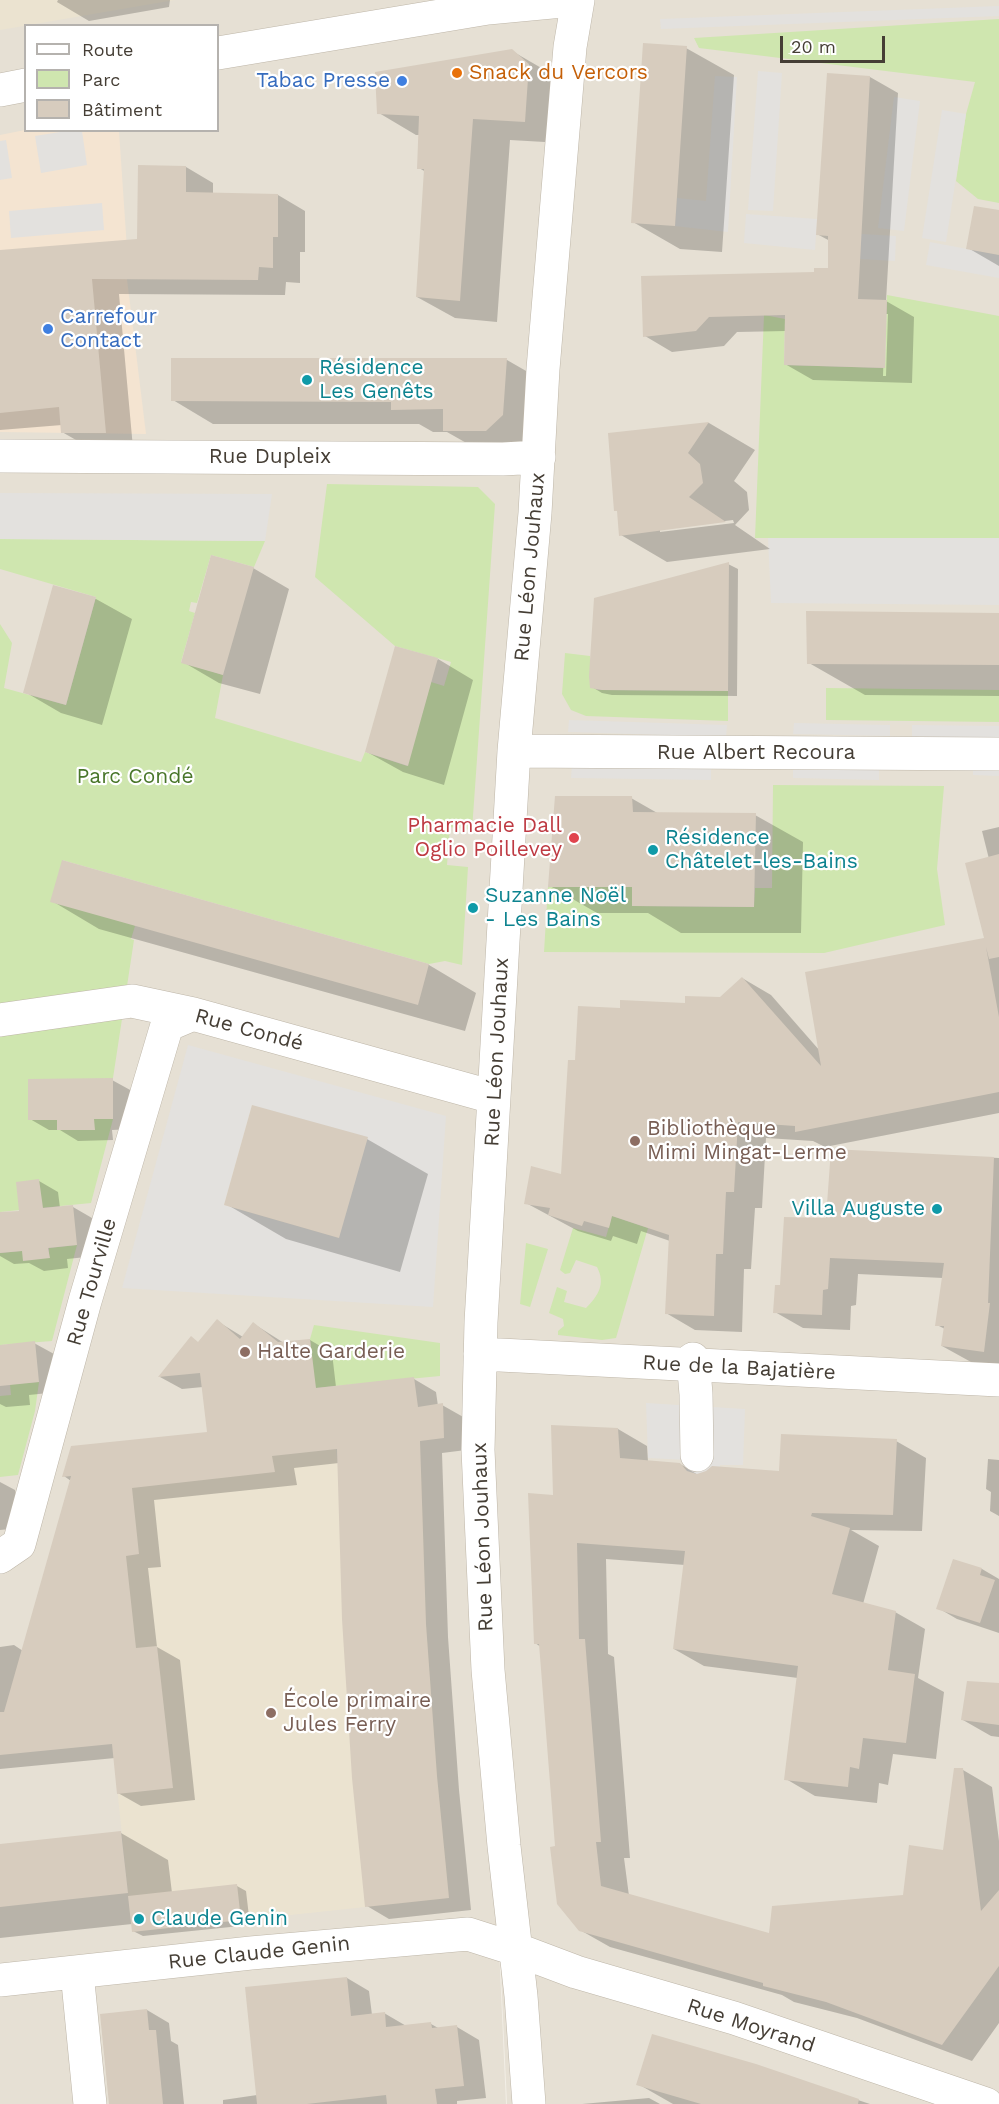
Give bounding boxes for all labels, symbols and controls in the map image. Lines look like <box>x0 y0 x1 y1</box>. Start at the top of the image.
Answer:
legend <box>24 24 219 132</box>
scale bar <box>783 24 888 62</box>
text: 20 m <box>791 36 836 57</box>
text: Route <box>82 39 134 60</box>
place label: Snack du Vercors <box>469 60 648 86</box>
marker: Snack du Vercors <box>450 66 464 80</box>
place label: Tabac Presse <box>256 68 390 94</box>
text: Parc <box>82 69 120 90</box>
marker: Tabac Presse <box>395 74 409 88</box>
text: Bâtiment <box>82 99 162 120</box>
place label: Carrefour Contact <box>60 304 157 354</box>
marker: Carrefour Contact <box>41 322 55 336</box>
place label: Résidence Les Genêts <box>319 355 434 405</box>
marker: Résidence Les Genêts <box>300 373 314 387</box>
street label: Rue Dupleix <box>209 444 331 470</box>
street label: Rue Léon Jouhaux <box>509 472 551 662</box>
street label: Rue Albert Recoura <box>657 740 855 766</box>
park label: Parc Condé <box>76 764 194 790</box>
place label: Pharmacie Dall Oglio Poillevey <box>407 813 562 863</box>
place label: Résidence Châtelet-les-Bains <box>665 825 858 875</box>
marker: Pharmacie Dall Oglio Poillevey <box>567 831 581 845</box>
marker: Résidence Châtelet-les-Bains <box>646 843 660 857</box>
place label: Suzanne Noël - Les Bains <box>485 883 626 933</box>
marker: Suzanne Noël - Les Bains <box>466 901 480 915</box>
street label: Rue Léon Jouhaux <box>479 957 515 1147</box>
street label: Rue Condé <box>192 1003 306 1057</box>
place label: Bibliothèque Mimi Mingat-Lerme <box>647 1116 847 1166</box>
marker: Bibliothèque Mimi Mingat-Lerme <box>628 1134 642 1148</box>
place label: Villa Auguste <box>791 1196 925 1222</box>
marker: Villa Auguste <box>930 1202 944 1216</box>
street label: Rue Tourville <box>62 1215 122 1349</box>
place label: Halte Garderie <box>257 1339 405 1365</box>
marker: Halte Garderie <box>238 1345 252 1359</box>
street label: Rue de la Bajatière <box>642 1350 836 1386</box>
street label: Rue Léon Jouhaux <box>467 1442 499 1632</box>
place label: École primaire Jules Ferry <box>283 1688 431 1738</box>
marker: École primaire Jules Ferry <box>264 1706 278 1720</box>
place label: Claude Genin <box>151 1906 288 1932</box>
marker: Claude Genin <box>132 1912 146 1926</box>
street label: Rue Claude Genin <box>167 1931 351 1975</box>
street label: Rue Moyrand <box>684 1993 818 2059</box>

